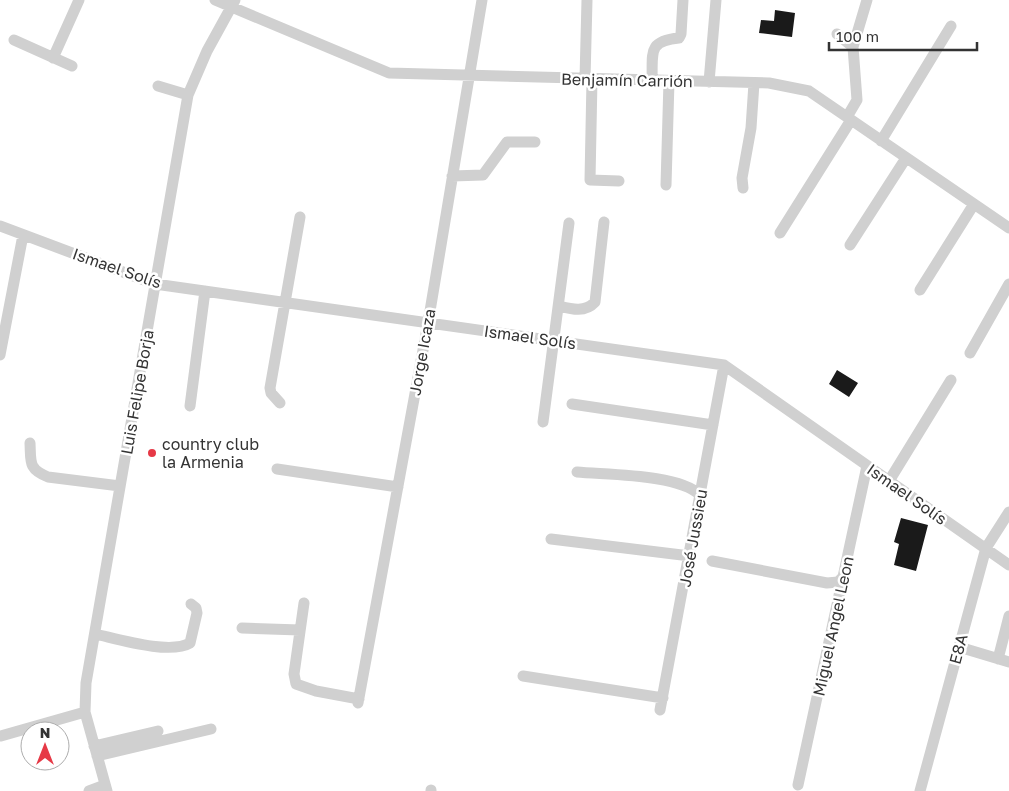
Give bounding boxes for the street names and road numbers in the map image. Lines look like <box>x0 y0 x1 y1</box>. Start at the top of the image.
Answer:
street label: Benjamín Carrión <box>561 69 693 91</box>
street label: Ismael Solís <box>70 243 164 293</box>
street label: Jorge Icaza <box>405 307 439 397</box>
street label: Ismael Solís <box>483 321 577 353</box>
street label: Luis Felipe Borja <box>116 328 158 456</box>
street label: Ismael Solís <box>863 459 951 529</box>
street label: José Jussieu <box>675 488 711 588</box>
street label: Miguel Angel Leon <box>808 554 858 698</box>
street label: E8A <box>944 632 972 666</box>

